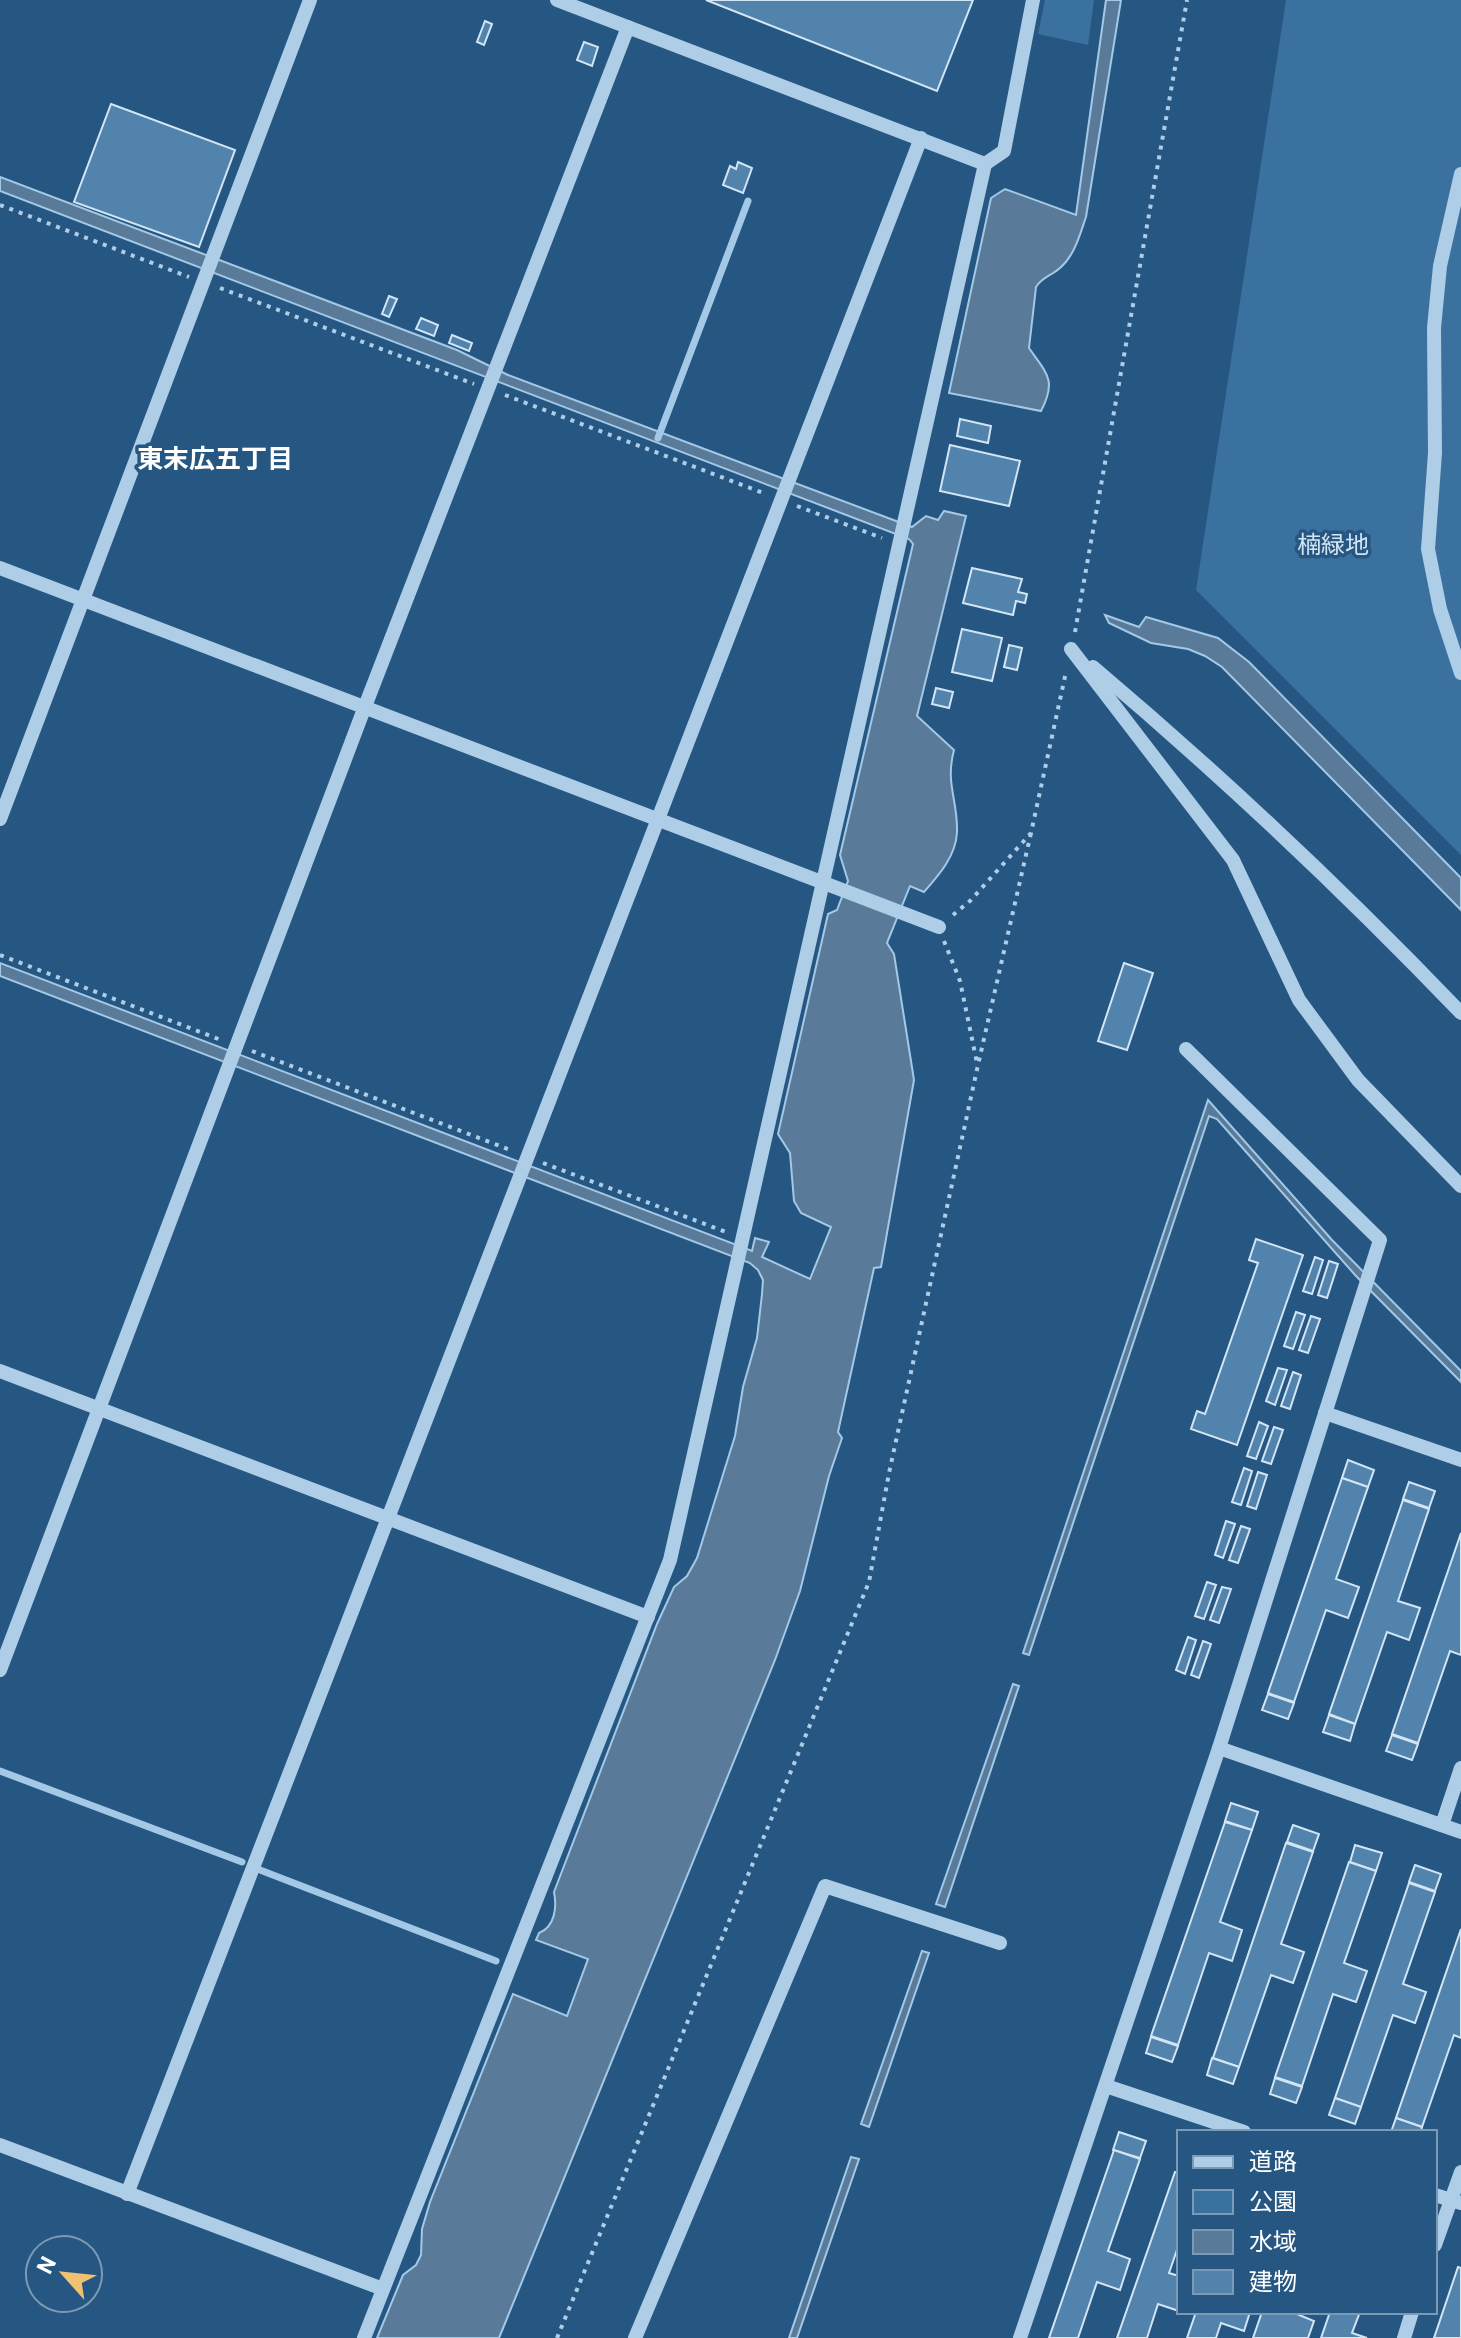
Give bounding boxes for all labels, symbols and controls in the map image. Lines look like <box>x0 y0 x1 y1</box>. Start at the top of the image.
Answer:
district label: 東末広五丁目 <box>137 444 293 474</box>
park label: 楠緑地 <box>1297 531 1369 559</box>
legend <box>1177 2130 1437 2314</box>
text: 道路 <box>1249 2148 1297 2176</box>
text: 公園 <box>1249 2188 1297 2216</box>
text: 水域 <box>1249 2228 1297 2256</box>
north arrow <box>24 2234 104 2314</box>
text: N <box>32 2253 61 2278</box>
text: 建物 <box>1249 2268 1297 2296</box>

